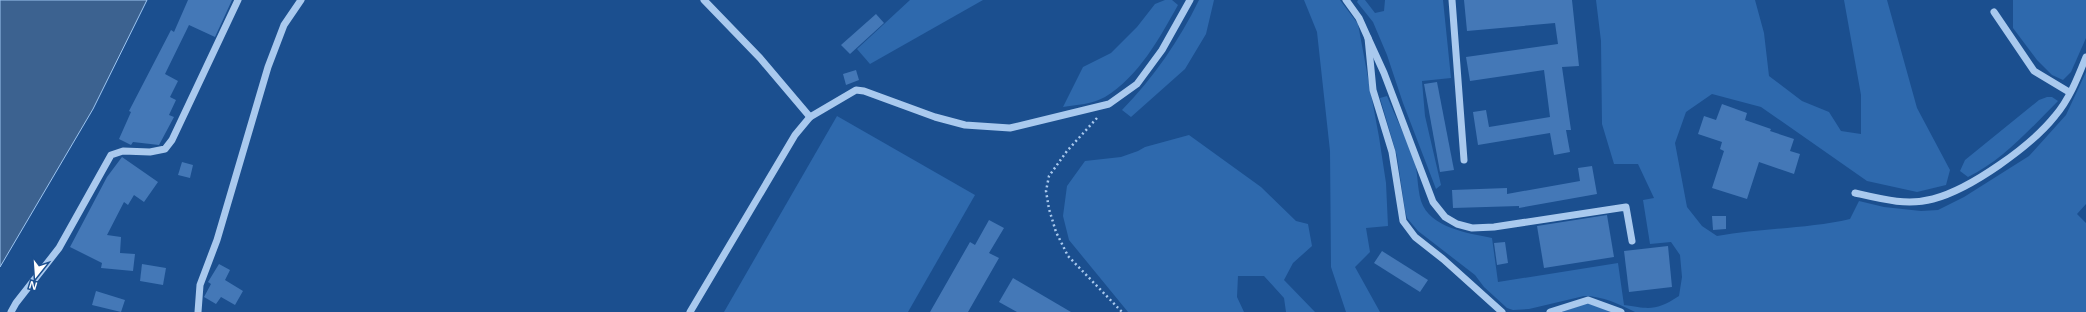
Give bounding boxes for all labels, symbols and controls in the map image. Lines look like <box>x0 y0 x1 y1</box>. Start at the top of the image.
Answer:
north arrow <box>16 256 56 296</box>
text: N <box>27 279 39 292</box>

